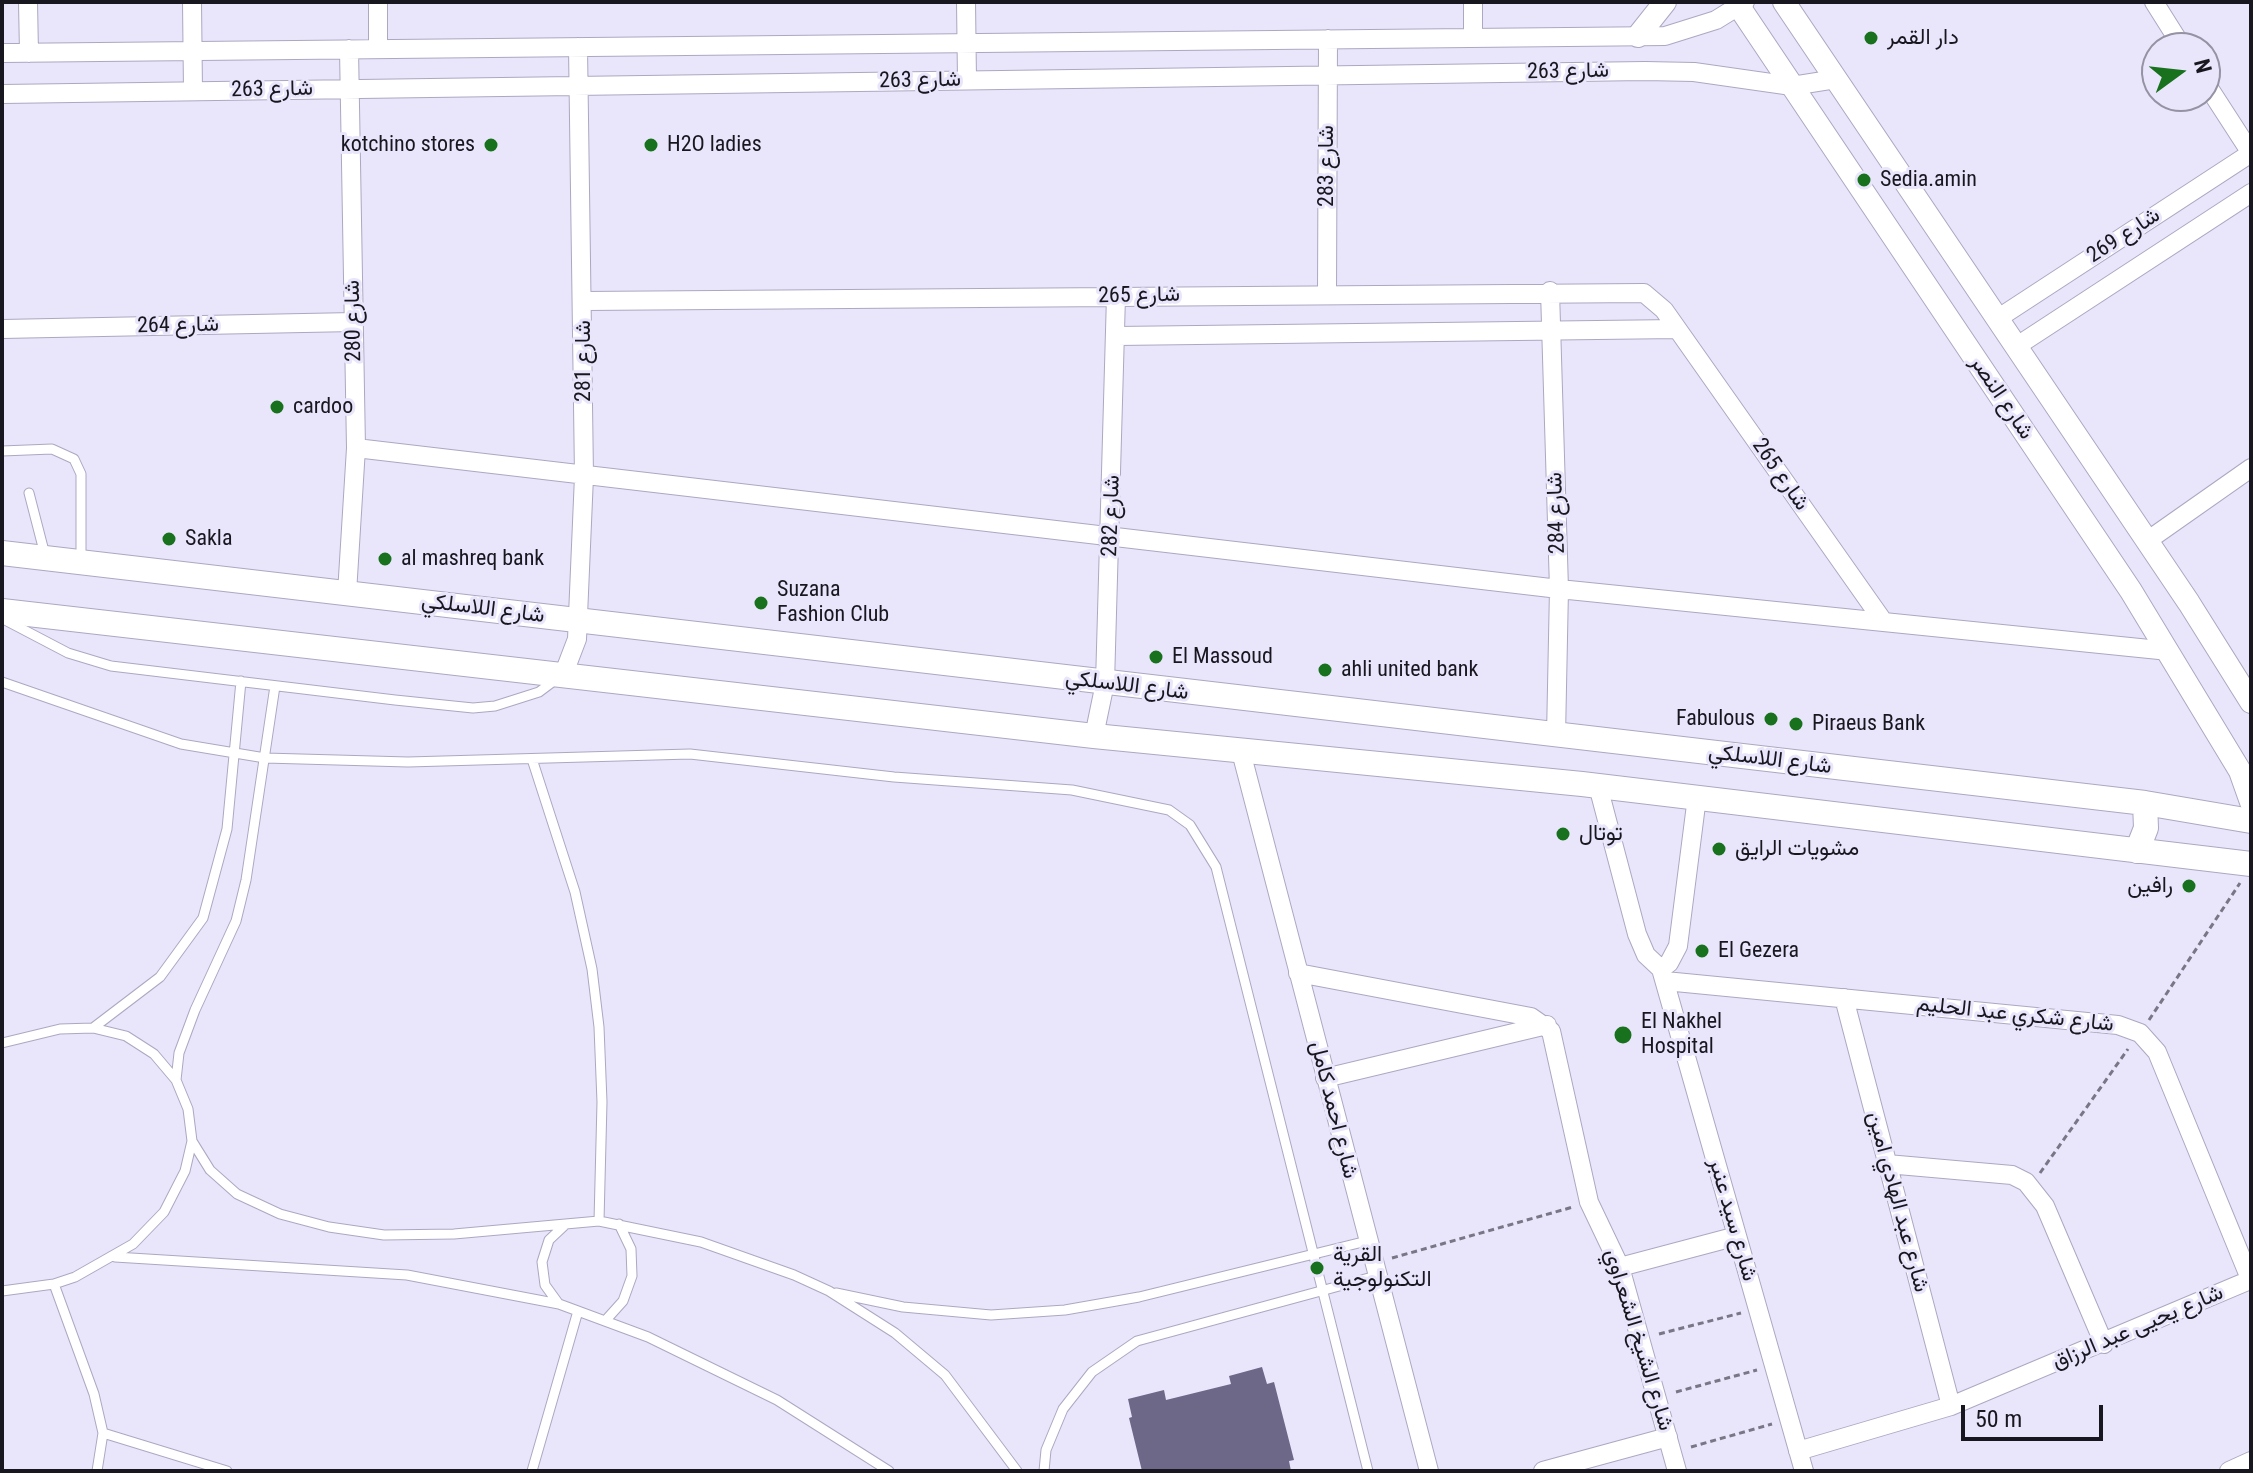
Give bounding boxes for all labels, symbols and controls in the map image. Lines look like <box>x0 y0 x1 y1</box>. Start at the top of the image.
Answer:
place label: دار القمر <box>1887 25 1959 51</box>
marker: دار القمر <box>1862 29 1880 47</box>
north arrow <box>2141 32 2221 112</box>
text: N <box>2189 56 2217 76</box>
street label: شارع 263 <box>1527 58 1609 86</box>
street label: شارع 263 <box>879 67 961 95</box>
street label: شارع 263 <box>231 76 313 104</box>
street label: شارع 283 <box>1314 125 1340 207</box>
place label: kotchino stores <box>341 132 475 158</box>
place label: H2O ladies <box>667 132 762 158</box>
marker: kotchino stores <box>482 136 500 154</box>
marker: H2O ladies <box>642 136 660 154</box>
place label: Sedia.amin <box>1880 167 1977 193</box>
marker: Sedia.amin <box>1855 171 1873 189</box>
street label: شارع 269 <box>2082 203 2166 269</box>
street label: شارع 280 <box>340 280 368 362</box>
street label: شارع 265 <box>1098 282 1180 310</box>
street label: شارع 264 <box>137 312 219 340</box>
street label: شارع 281 <box>571 320 597 402</box>
street label: شارع النصر <box>1963 351 2039 445</box>
place label: cardoo <box>293 394 353 420</box>
marker: cardoo <box>268 398 286 416</box>
street label: شارع 265 <box>1746 434 1814 516</box>
street label: شارع 284 <box>1542 472 1572 554</box>
street label: شارع 282 <box>1097 475 1127 557</box>
place label: Sakla <box>185 526 232 552</box>
marker: Sakla <box>160 530 178 548</box>
place label: al mashreq bank <box>401 546 544 572</box>
marker: al mashreq bank <box>376 550 394 568</box>
place label: Suzana Fashion Club <box>777 577 889 628</box>
street label: شارع اللاسلكي <box>420 588 546 630</box>
marker: Suzana Fashion Club <box>752 594 770 612</box>
place label: El Massoud <box>1172 644 1273 670</box>
marker: El Massoud <box>1147 648 1165 666</box>
place label: ahli united bank <box>1341 657 1478 683</box>
marker: ahli united bank <box>1316 661 1334 679</box>
street label: شارع اللاسلكي <box>1064 665 1190 707</box>
place label: Fabulous <box>1676 706 1755 732</box>
marker: Fabulous <box>1762 710 1780 728</box>
place label: Piraeus Bank <box>1812 711 1925 737</box>
marker: Piraeus Bank <box>1787 715 1805 733</box>
street label: شارع اللاسلكي <box>1707 739 1833 781</box>
place label: توتال <box>1579 821 1623 847</box>
marker: توتال <box>1554 825 1572 843</box>
place label: مشويات الرايق <box>1735 836 1859 862</box>
marker: مشويات الرايق <box>1710 840 1728 858</box>
place label: رافين <box>2127 873 2173 899</box>
marker: رافين <box>2180 877 2198 895</box>
place label: El Gezera <box>1718 938 1799 964</box>
marker: El Gezera <box>1693 942 1711 960</box>
street label: شارع شكري عبد الحليم <box>1915 992 2115 1038</box>
place label: El Nakhel Hospital <box>1641 1009 1722 1060</box>
marker: El Nakhel Hospital <box>1612 1024 1634 1046</box>
street label: شارع احمد كامل <box>1303 1039 1363 1181</box>
street label: شارع عبد الهادي امين <box>1860 1109 1934 1295</box>
street label: شارع سيد عنبر <box>1702 1156 1762 1284</box>
place label: القرية التكنولوجية <box>1333 1242 1432 1294</box>
street label: شارع الشيخ الشعراوي <box>1598 1246 1678 1434</box>
marker: القرية التكنولوجية <box>1308 1259 1326 1277</box>
street label: شارع يحيى عبد الرزاق <box>2048 1280 2228 1376</box>
scale bar <box>1965 1389 2107 1439</box>
text: 50 m <box>1975 1405 2022 1433</box>

